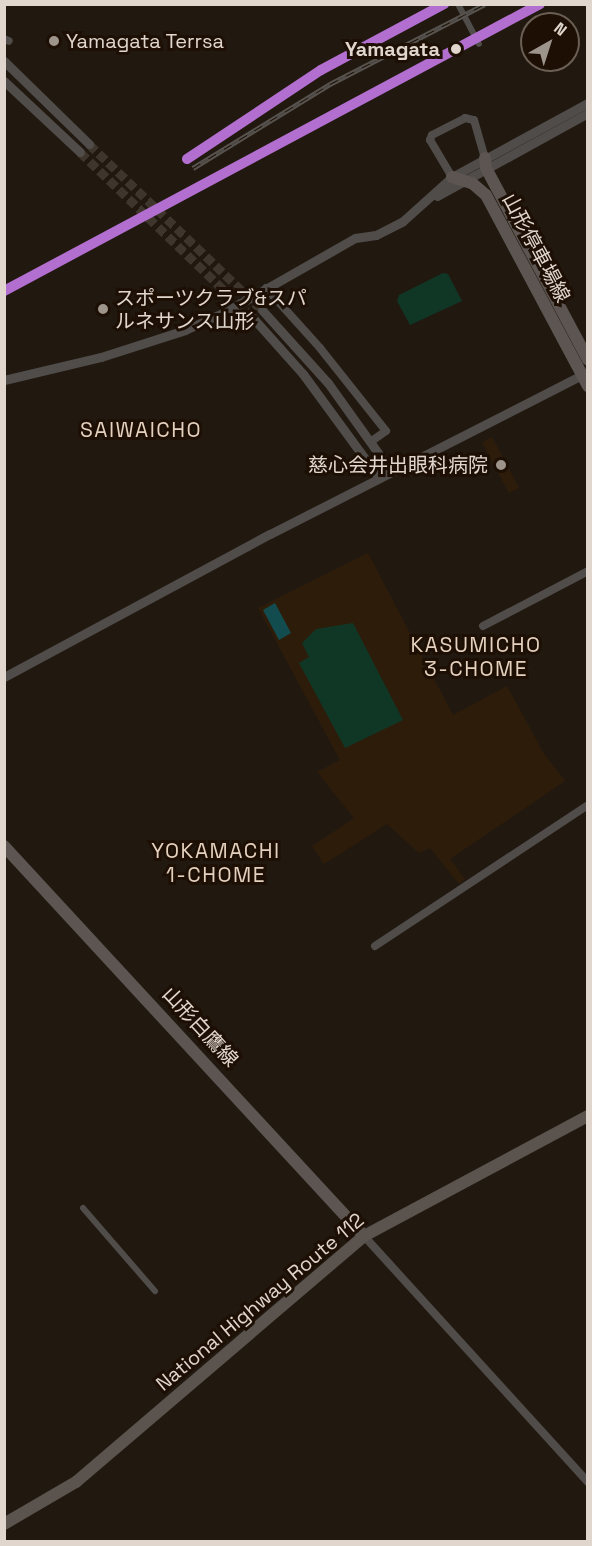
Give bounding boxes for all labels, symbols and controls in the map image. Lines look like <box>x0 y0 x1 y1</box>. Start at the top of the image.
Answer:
north arrow <box>520 12 580 72</box>
text: N <box>550 18 571 41</box>
place label: Yamagata Terrsa <box>66 29 224 53</box>
marker: Yamagata Terrsa <box>47 34 61 48</box>
place label: Yamagata <box>345 37 440 61</box>
marker: Yamagata <box>445 38 467 60</box>
street label: 山形停車場線 <box>497 189 575 307</box>
place label: スポーツクラブ&スパ ルネサンス山形 <box>115 286 307 333</box>
marker: スポーツクラブ&スパ ルネサンス山形 <box>96 302 110 316</box>
district label: SAIWAICHO <box>80 417 202 443</box>
place label: 慈心会井出眼科病院 <box>308 453 488 477</box>
marker: 慈心会井出眼科病院 <box>492 456 510 474</box>
district label: KASUMICHO 3-CHOME <box>411 632 541 682</box>
district label: YOKAMACHI 1-CHOME <box>151 838 281 888</box>
street label: 山形白鷹線 <box>157 982 243 1072</box>
street label: National Highway Route 112 <box>151 1208 369 1396</box>

